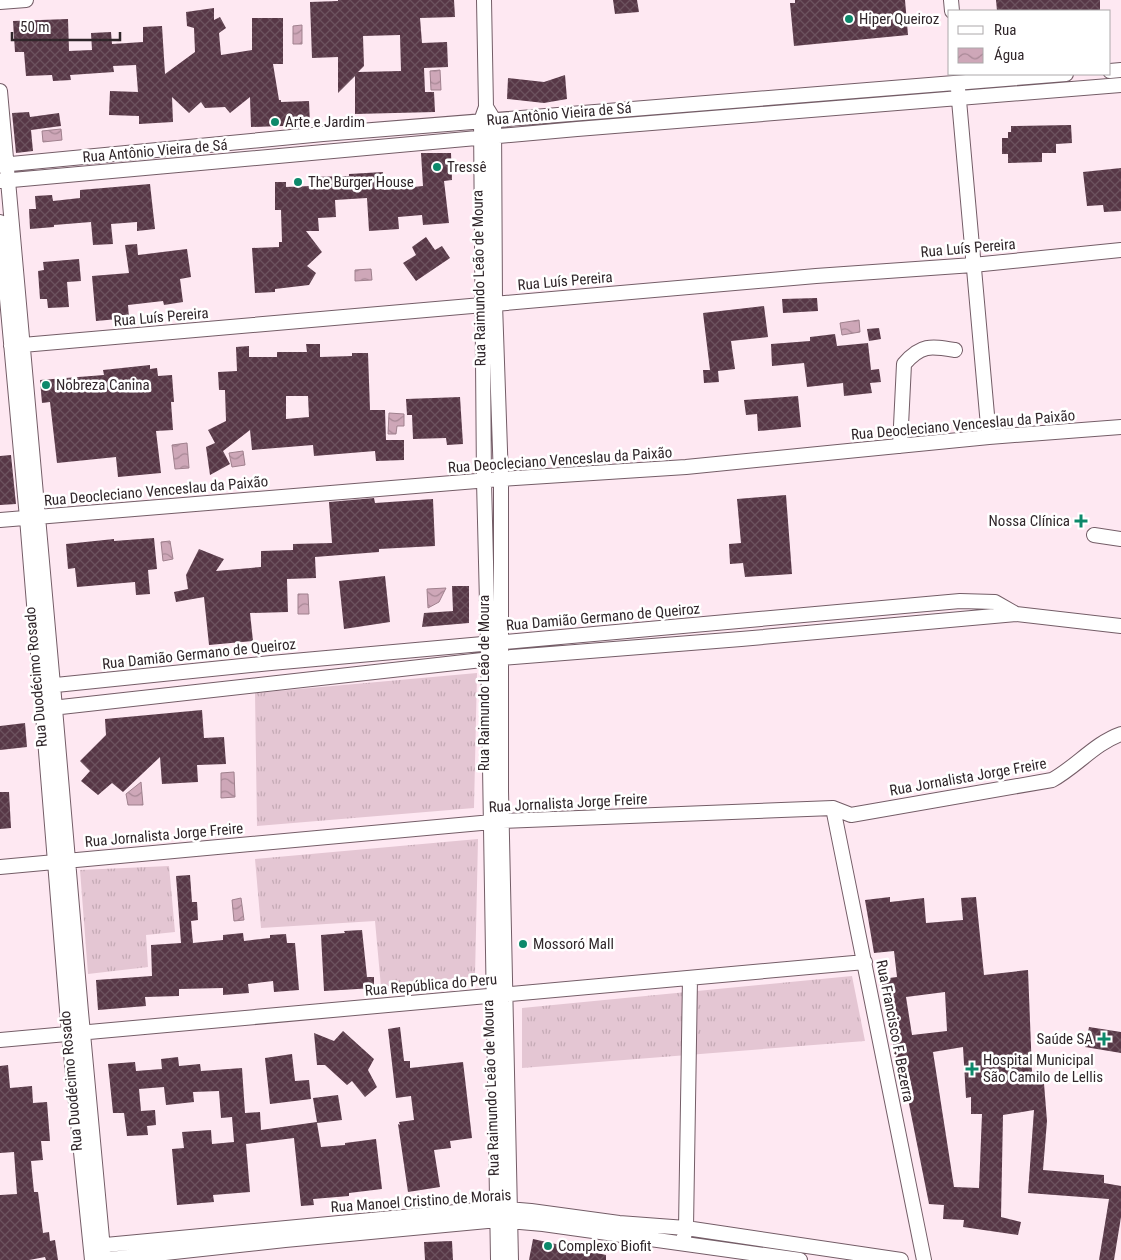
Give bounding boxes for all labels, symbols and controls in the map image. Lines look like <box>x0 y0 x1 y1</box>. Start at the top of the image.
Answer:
scale bar <box>12 10 120 42</box>
place label: Hiper Queiroz <box>859 10 939 28</box>
legend <box>948 10 1111 75</box>
marker: Hiper Queiroz <box>843 13 855 25</box>
text: 50 m <box>20 18 50 36</box>
text: Rua <box>994 21 1016 39</box>
text: Água <box>994 46 1024 64</box>
street label: Rua Antônio Vieira de Sá <box>486 99 632 129</box>
place label: Arte e Jardim <box>285 113 365 131</box>
marker: Arte e Jardim <box>269 116 281 128</box>
street label: Rua Antônio Vieira de Sá <box>82 136 228 166</box>
place label: Tressê <box>447 158 486 176</box>
marker: Tressê <box>431 161 443 173</box>
place label: The Burger House <box>308 173 414 191</box>
marker: The Burger House <box>292 176 304 188</box>
street label: Rua Raimundo Leão de Moura <box>468 190 490 366</box>
street label: Rua Luís Pereira <box>920 235 1016 261</box>
street label: Rua Luís Pereira <box>517 268 613 294</box>
street label: Rua Luís Pereira <box>113 304 209 330</box>
place label: Nobreza Canina <box>56 376 150 394</box>
marker: Nobreza Canina <box>40 379 52 391</box>
street label: Rua Deocleciano Venceslau da Paixão <box>850 406 1076 444</box>
street label: Rua Deocleciano Venceslau da Paixão <box>447 443 673 477</box>
street label: Rua Deocleciano Venceslau da Paixão <box>43 472 269 510</box>
place label: Nossa Clínica <box>989 512 1070 530</box>
marker: Nossa Clínica <box>1074 514 1088 528</box>
street label: Rua Raimundo Leão de Moura <box>475 595 493 771</box>
street label: Rua Damião Germano de Queiroz <box>505 600 701 634</box>
street label: Rua Duodécimo Rosado <box>21 606 51 748</box>
street label: Rua Damião Germano de Queiroz <box>101 635 297 673</box>
street label: Rua Jornalista Jorge Freire <box>888 754 1048 800</box>
street label: Rua Jornalista Jorge Freire <box>488 790 648 816</box>
street label: Rua Jornalista Jorge Freire <box>84 819 244 851</box>
place label: Mossoró Mall <box>533 935 614 953</box>
marker: Mossoró Mall <box>517 938 529 950</box>
street label: Rua Francisco F. Bezerra <box>872 958 918 1104</box>
street label: Rua República do Peru <box>364 970 498 1000</box>
street label: Rua Raimundo Leão de Moura <box>479 1000 503 1176</box>
street label: Rua Duodécimo Rosado <box>56 1010 86 1152</box>
place label: Saúde SA <box>1036 1030 1093 1048</box>
marker: Saúde SA <box>1097 1032 1111 1046</box>
place label: Hospital Municipal São Camilo de Lellis <box>983 1051 1103 1086</box>
marker: Hospital Municipal São Camilo de Lellis <box>965 1062 979 1076</box>
street label: Rua Manoel Cristino de Morais <box>330 1186 512 1216</box>
place label: Complexo Biofit <box>558 1237 652 1255</box>
marker: Complexo Biofit <box>542 1240 554 1252</box>

